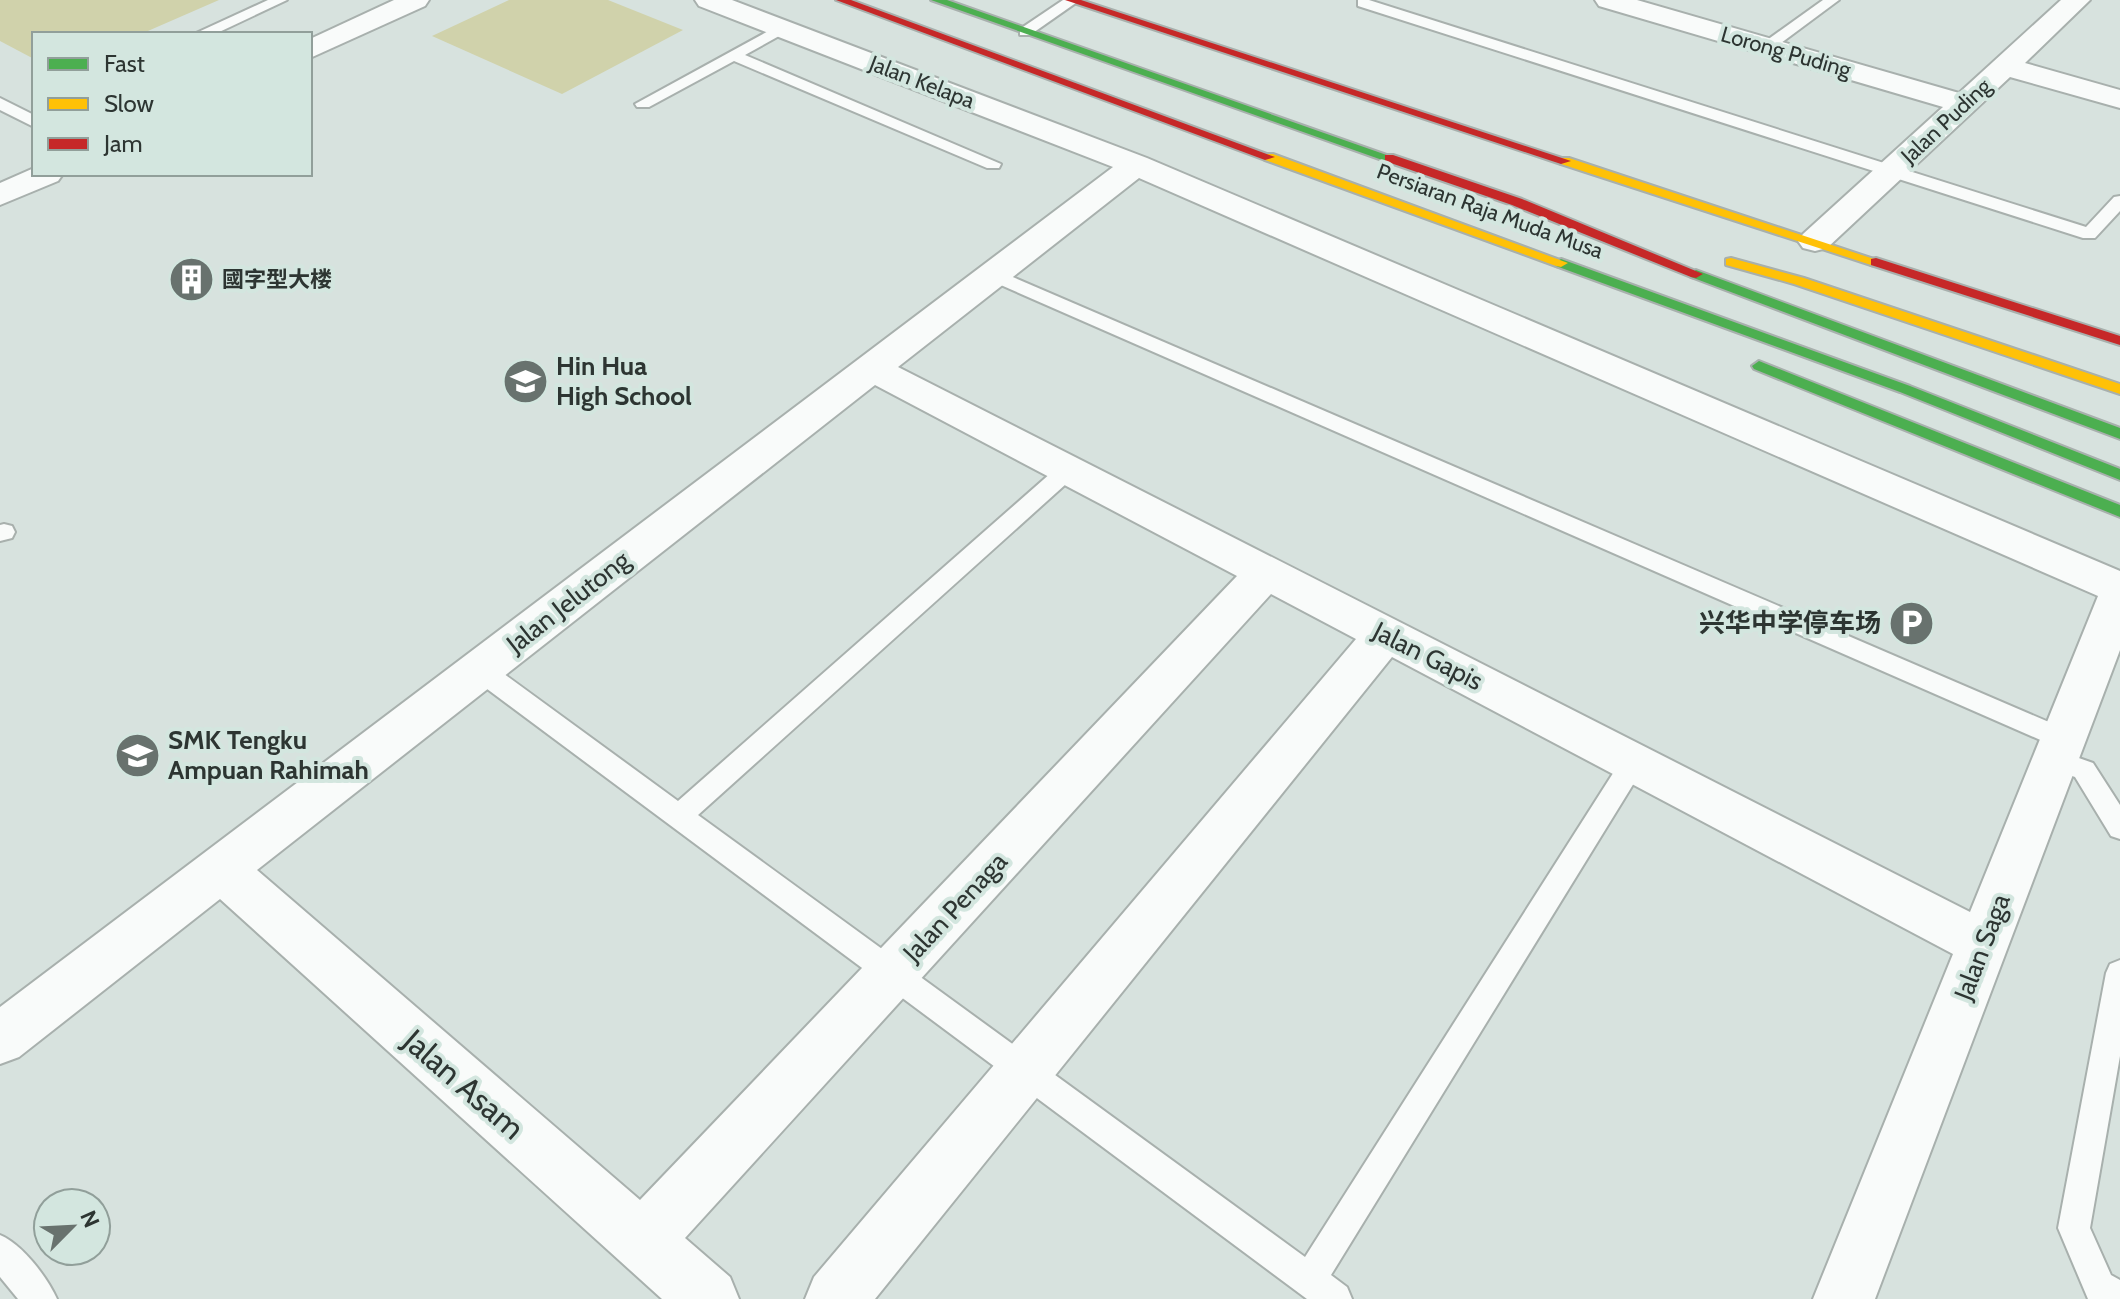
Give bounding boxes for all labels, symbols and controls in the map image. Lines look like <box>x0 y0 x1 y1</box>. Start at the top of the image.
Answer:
street label: Lorong Puding <box>1718 21 1855 84</box>
legend <box>32 32 312 176</box>
text: Fast <box>104 49 145 78</box>
street label: Jalan Kelapa <box>865 49 979 115</box>
street label: Jalan Puding <box>1895 72 1997 170</box>
text: Slow <box>104 89 154 118</box>
text: Jam <box>103 129 142 158</box>
street label: Persiaran Raja Muda Musa <box>1373 157 1607 265</box>
building icon: 國字型大楼 <box>167 255 215 303</box>
place label: 國字型大楼 <box>222 266 332 293</box>
place label: Hin Hua High School <box>556 350 692 412</box>
school or university icon: Hin Hua High School <box>501 357 549 405</box>
street label: Jalan Jelutong <box>499 543 637 661</box>
parking icon: 兴华中学停车场 <box>1888 599 1936 647</box>
place label: 兴华中学停车场 <box>1699 607 1881 639</box>
street label: Jalan Gapis <box>1367 614 1488 697</box>
place label: SMK Tengku Ampuan Rahimah <box>168 724 369 786</box>
school or university icon: SMK Tengku Ampuan Rahimah <box>113 731 161 779</box>
street label: Jalan Penaga <box>896 845 1014 969</box>
street label: Jalan Saga <box>1947 889 2017 1005</box>
street label: Jalan Asam <box>395 1020 532 1147</box>
north arrow <box>32 1187 112 1267</box>
text: N <box>74 1206 105 1232</box>

